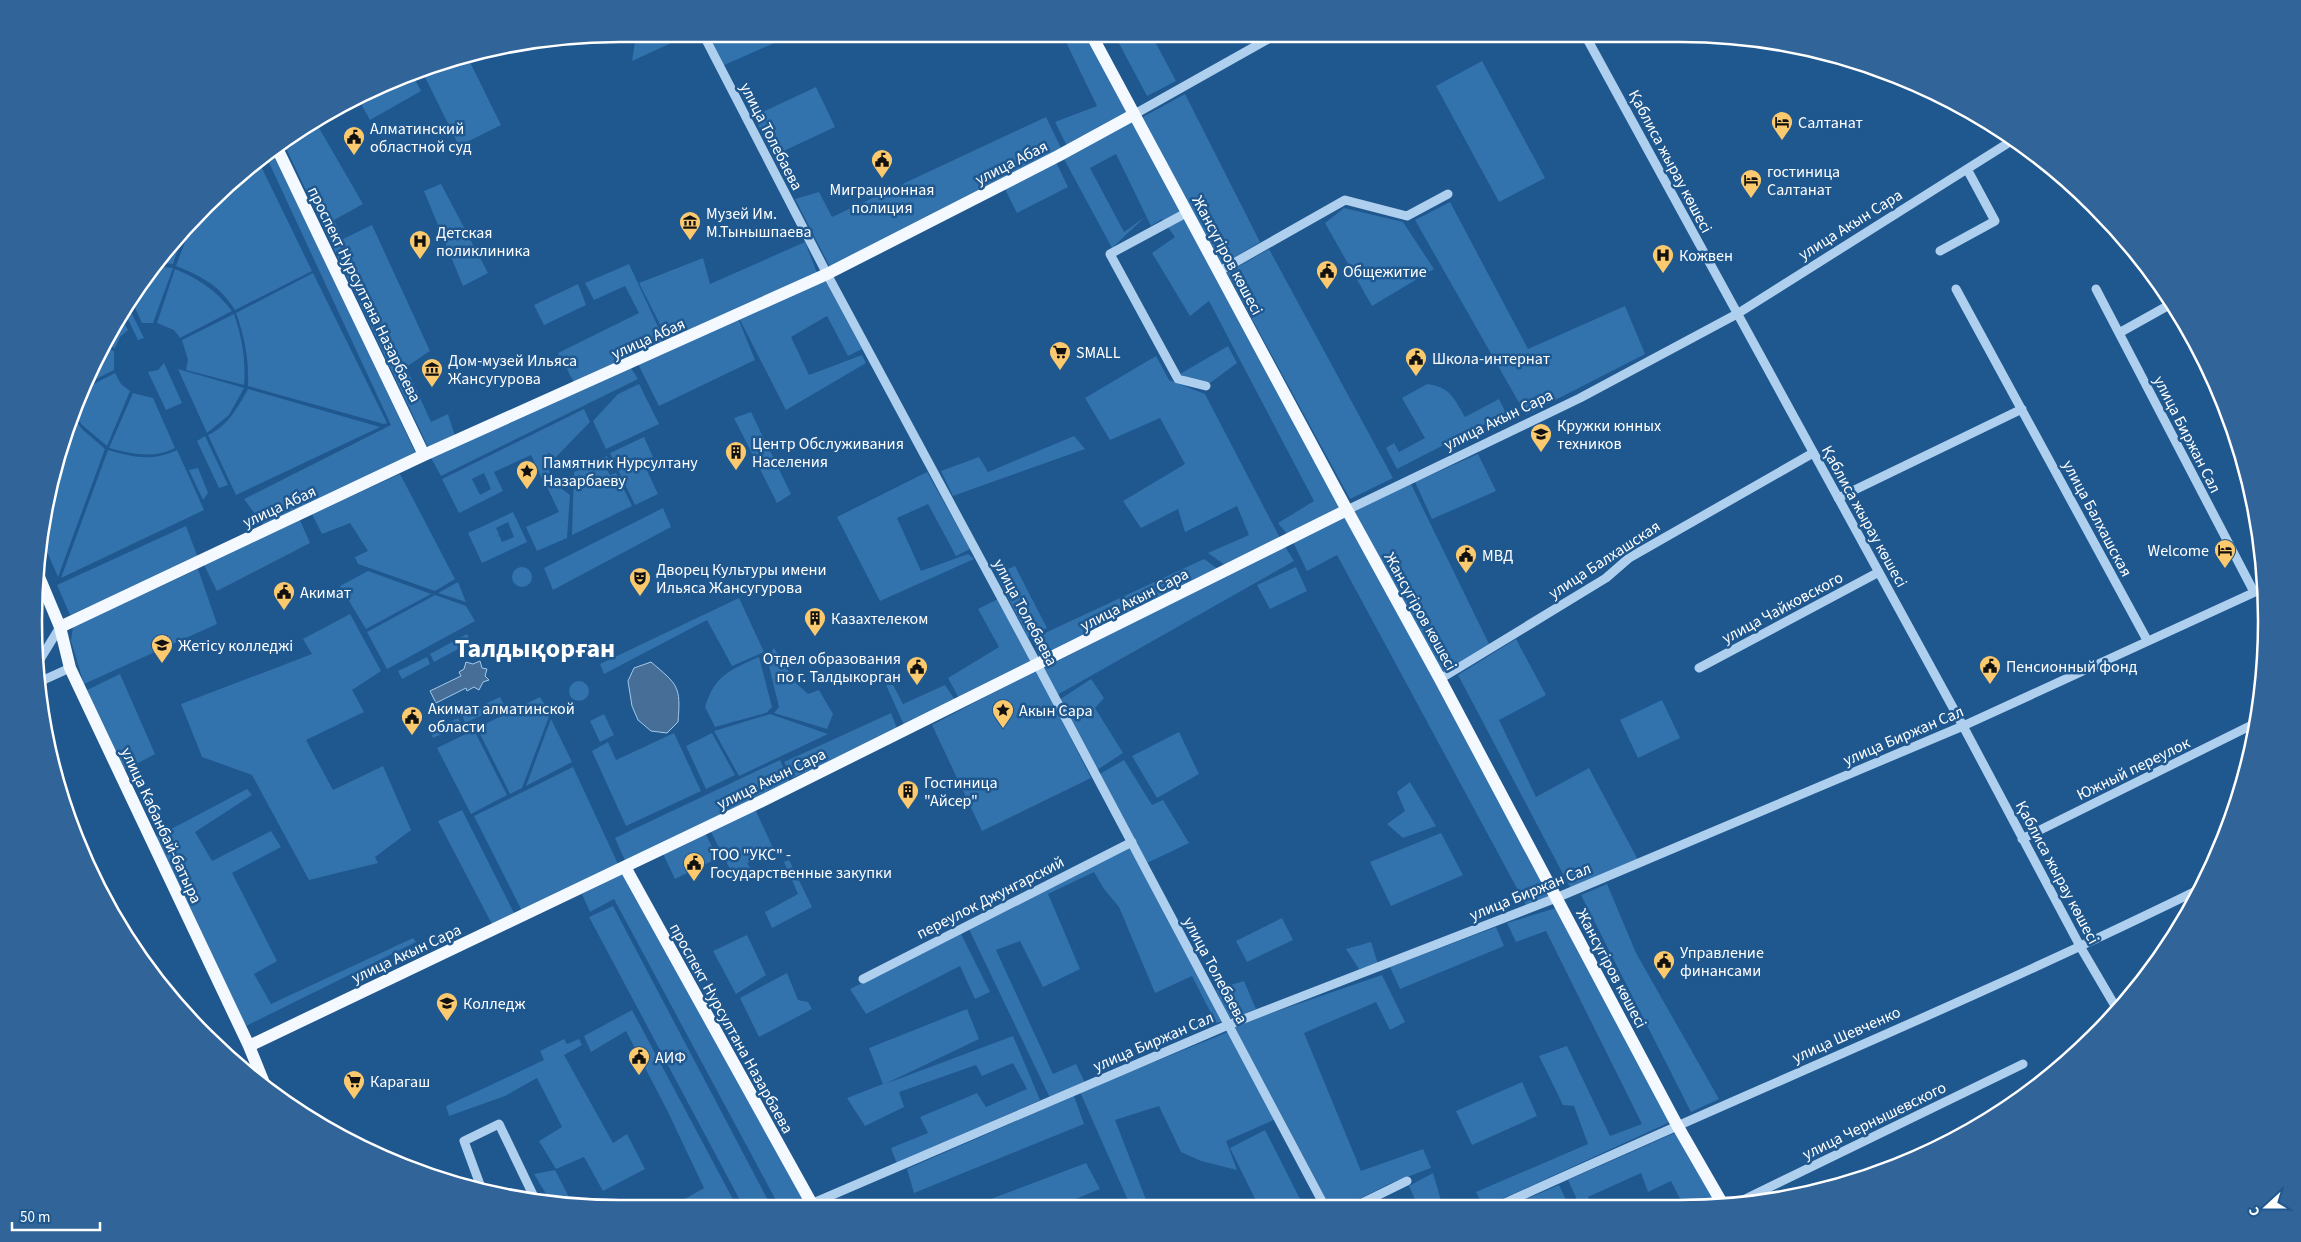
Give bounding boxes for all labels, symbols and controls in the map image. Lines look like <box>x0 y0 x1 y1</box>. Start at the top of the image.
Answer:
street label: улица Толебаева <box>734 79 808 194</box>
street label: Қаблиса жырау көшесі <box>1623 86 1717 237</box>
hotel icon: Салтанат <box>1770 110 1794 141</box>
place label: Салтанат <box>1798 112 1863 134</box>
place label: Алматинский областной суд <box>370 118 472 158</box>
public building icon: Алматинский областной суд <box>342 125 366 156</box>
street label: улица Абая <box>971 135 1052 191</box>
public building icon: Миграционная полиция <box>870 148 894 179</box>
place label: гостиница Салтанат <box>1767 161 1840 201</box>
hotel icon: гостиница Салтанат <box>1739 168 1763 199</box>
place label: Миграционная полиция <box>830 179 934 219</box>
street label: проспект Нурсултана Назарбаева <box>302 183 426 406</box>
street label: улица Акын Сара <box>1794 184 1907 266</box>
street label: Жансүгіров көшесі <box>1186 192 1268 319</box>
place label: Музей Им. М.Тынышпаева <box>706 203 811 243</box>
museum icon: Музей Им. М.Тынышпаева <box>678 210 702 241</box>
place label: Детская поликлиника <box>436 222 530 262</box>
hospital icon: Детская поликлиника <box>408 229 432 260</box>
hospital icon: Кожвен <box>1651 243 1675 274</box>
place label: Кожвен <box>1679 245 1733 267</box>
public building icon: Общежитие <box>1315 259 1339 290</box>
place label: Общежитие <box>1343 261 1427 283</box>
street label: улица Абая <box>608 313 689 365</box>
supermarket icon: SMALL <box>1048 340 1072 371</box>
place label: SMALL <box>1076 342 1121 364</box>
public building icon: Школа-интернат <box>1404 346 1428 377</box>
place label: Школа-интернат <box>1432 348 1550 370</box>
place label: Дом-музей Ильяса Жансугурова <box>448 350 577 390</box>
museum icon: Дом-музей Ильяса Жансугурова <box>420 357 444 388</box>
street label: улица Биржан Сал <box>2148 372 2226 497</box>
street label: улица Акын Сара <box>1440 384 1557 456</box>
place label: Кружки юнных техников <box>1557 415 1661 455</box>
school or university icon: Кружки юнных техников <box>1529 422 1553 453</box>
place label: Центр Обслуживания Населения <box>752 433 904 473</box>
building icon: Центр Обслуживания Населения <box>724 440 748 471</box>
street label: Қаблиса жырау көшесі <box>1816 442 1912 591</box>
place label: Памятник Нурсултану Назарбаеву <box>543 452 698 492</box>
street label: улица Балхашская <box>2057 456 2137 581</box>
place icon: Памятник Нурсултану Назарбаеву <box>515 459 539 490</box>
street label: улица Абая <box>239 480 320 534</box>
street label: улица Балхашская <box>1544 515 1665 604</box>
hotel icon: Welcome <box>2213 538 2237 569</box>
place label: Welcome <box>2148 540 2209 562</box>
public building icon: МВД <box>1454 543 1478 574</box>
place label: МВД <box>1482 545 1513 567</box>
street label: Жансүгіров көшесі <box>1378 548 1462 675</box>
street label: улица Толебаева <box>988 555 1063 670</box>
place label: Дворец Культуры имени Ильяса Жансугурова <box>656 559 826 599</box>
street label: улица Акын Сара <box>1077 563 1192 637</box>
theatre icon: Дворец Культуры имени Ильяса Жансугурова <box>628 566 652 597</box>
street label: улица Чайковского <box>1718 567 1847 649</box>
public building icon: Акимат <box>272 580 296 611</box>
place label: Акимат <box>300 582 351 604</box>
building icon: Казахтелеком <box>803 606 827 637</box>
place label: Казахтелеком <box>831 608 928 630</box>
district label: Талдықорған <box>455 630 615 667</box>
school or university icon: Жетісу колледжі <box>150 633 174 664</box>
place label: Жетісу колледжі <box>178 635 293 657</box>
place label: Отдел образования по г. Талдыкорган <box>763 648 901 688</box>
public building icon: Пенсионный фонд <box>1978 654 2002 685</box>
public building icon: Отдел образования по г. Талдыкорган <box>905 655 929 686</box>
place label: Пенсионный фонд <box>2006 656 2138 678</box>
place label: Акимат алматинской области <box>428 698 575 738</box>
place icon: Акын Сара <box>991 698 1015 729</box>
place label: Акын Сара <box>1019 700 1093 722</box>
street label: улица Биржан Сал <box>1840 701 1967 771</box>
public building icon: Акимат алматинской области <box>400 705 424 736</box>
street label: Южный переулок <box>2073 732 2194 806</box>
street label: улица Акын Сара <box>713 743 830 815</box>
street label: улица Кабанбай-батыра <box>115 744 207 907</box>
place label: Гостиница "Айсер" <box>924 772 998 812</box>
building icon: Гостиница "Айсер" <box>896 779 920 810</box>
street label: Қаблиса жырау көшесі <box>2010 797 2104 948</box>
place label: ТОО "УКС" - Государственные закупки <box>710 844 892 884</box>
public building icon: ТОО "УКС" - Государственные закупки <box>682 851 706 882</box>
street label: переулок Джунгарский <box>913 851 1068 945</box>
street label: улица Биржан Сал <box>1466 858 1594 926</box>
street label: Жансүгіров көшесі <box>1570 905 1652 1032</box>
street label: улица Толебаева <box>1178 913 1253 1028</box>
street label: улица Акын Сара <box>348 919 465 989</box>
street label: проспект Нурсултана Назарбаева <box>664 919 798 1138</box>
place label: Управление финансами <box>1680 942 1764 982</box>
public building icon: Управление финансами <box>1652 949 1676 980</box>
school or university icon: Колледж <box>435 991 459 1022</box>
place label: Колледж <box>463 993 525 1015</box>
street label: улица Шевченко <box>1789 1001 1904 1069</box>
street label: улица Биржан Сал <box>1090 1007 1217 1077</box>
public building icon: АИФ <box>627 1045 651 1076</box>
place label: АИФ <box>655 1047 686 1069</box>
supermarket icon: Карагаш <box>342 1069 366 1100</box>
place label: Карагаш <box>370 1071 430 1093</box>
street label: улица Чернышевского <box>1799 1076 1950 1165</box>
north arrow <box>2241 1182 2291 1232</box>
scale bar <box>12 1200 100 1232</box>
text: С <box>2244 1204 2266 1219</box>
text: 50 m <box>20 1207 50 1228</box>

